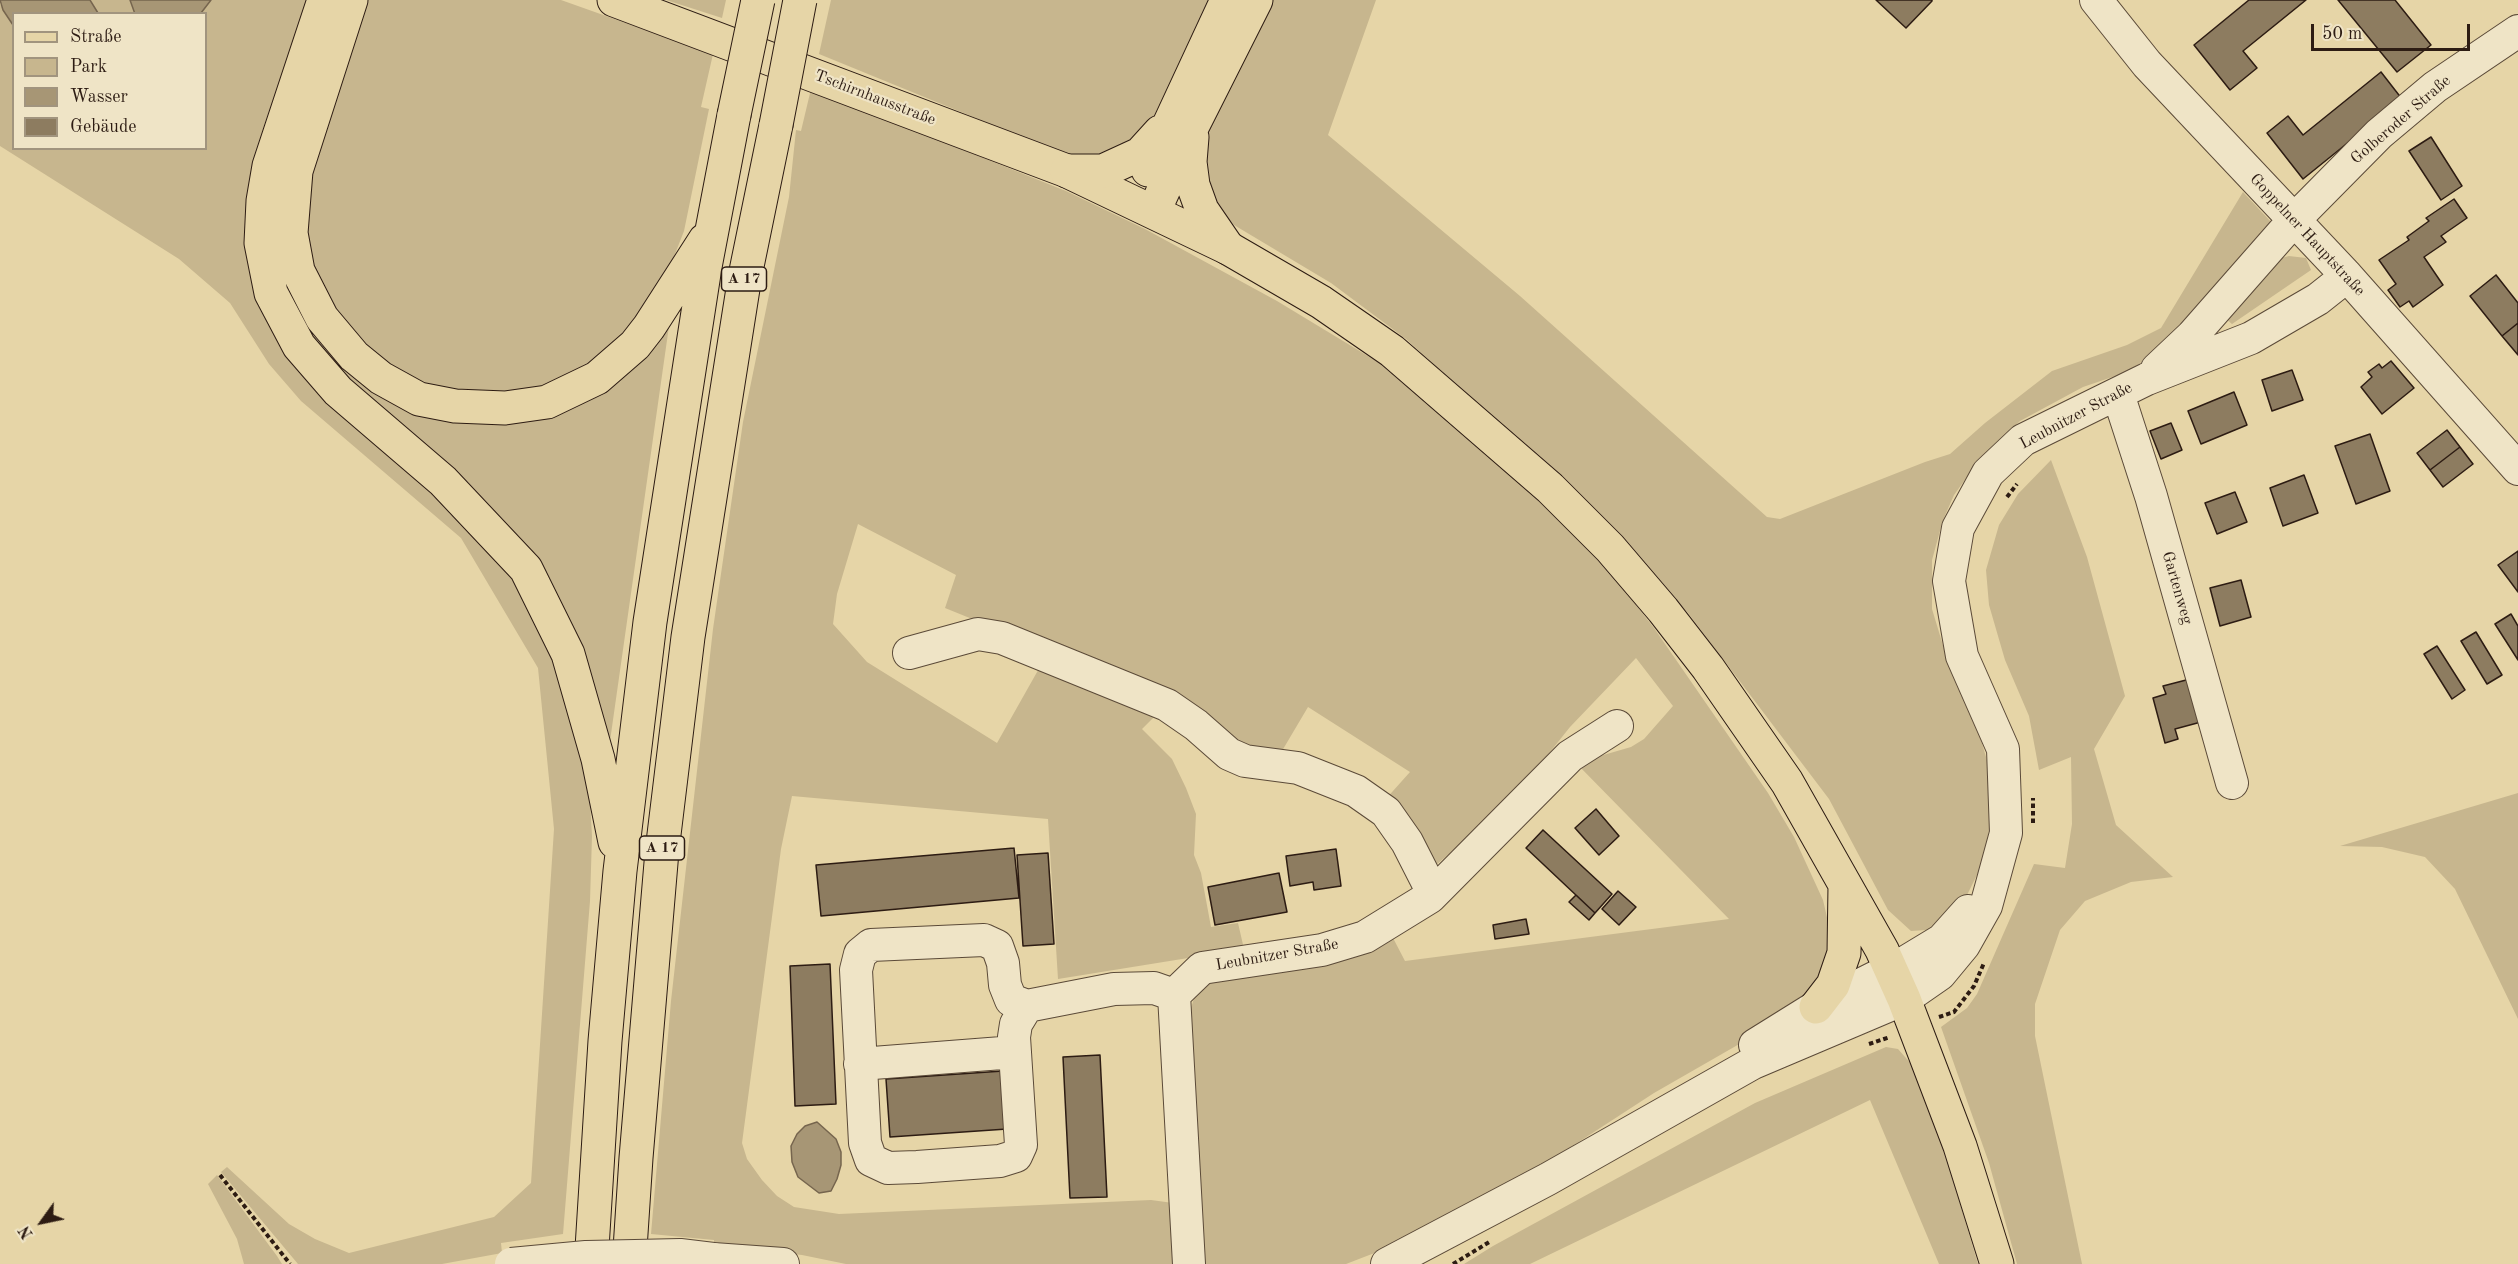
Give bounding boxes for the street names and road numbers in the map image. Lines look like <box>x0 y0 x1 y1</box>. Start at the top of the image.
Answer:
street label: Tschirnhausstraße <box>812 66 938 130</box>
street label: Golberoder Straße <box>2347 71 2455 169</box>
street label: Goppelner Hauptstraße <box>2245 170 2369 300</box>
road number: A 17 <box>722 267 766 291</box>
street label: Leubnitzer Straße <box>2016 378 2136 454</box>
street label: Gartenweg <box>2157 549 2197 627</box>
road number: A 17 <box>640 836 684 860</box>
street label: Leubnitzer Straße <box>1214 935 1340 975</box>

